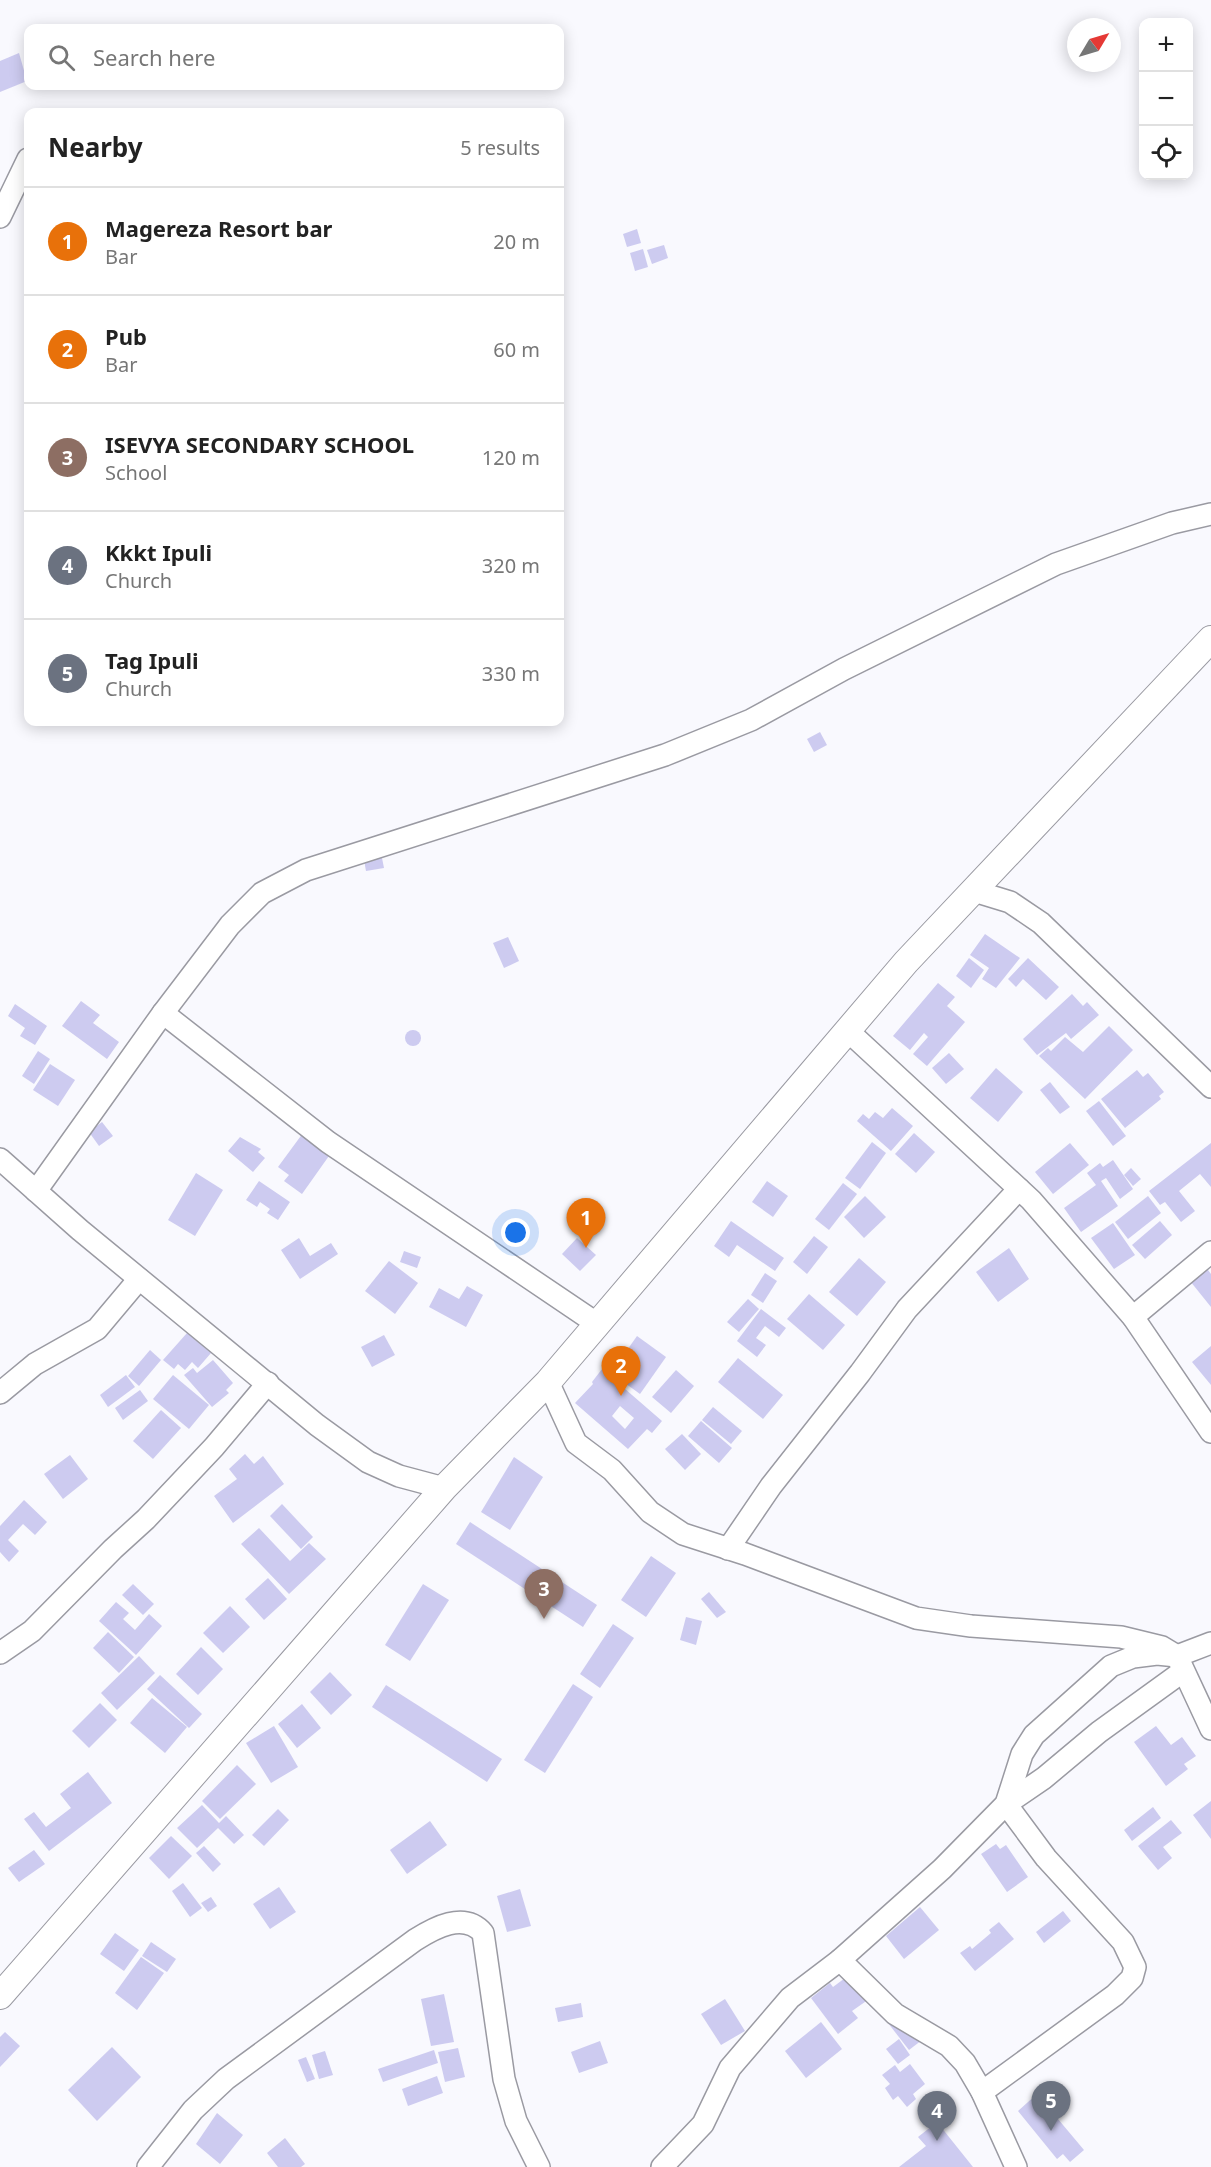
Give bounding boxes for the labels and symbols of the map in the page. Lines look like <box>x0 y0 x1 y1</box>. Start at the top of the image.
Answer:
north arrow <box>1067 18 1121 72</box>
pin: 1 <box>566 1198 606 1248</box>
your location <box>501 1218 530 1247</box>
pin: 2 <box>602 1346 640 1396</box>
pin: 3 <box>524 1570 564 1619</box>
pin: 5 <box>1032 2082 1070 2131</box>
pin: 4 <box>918 2092 956 2141</box>

